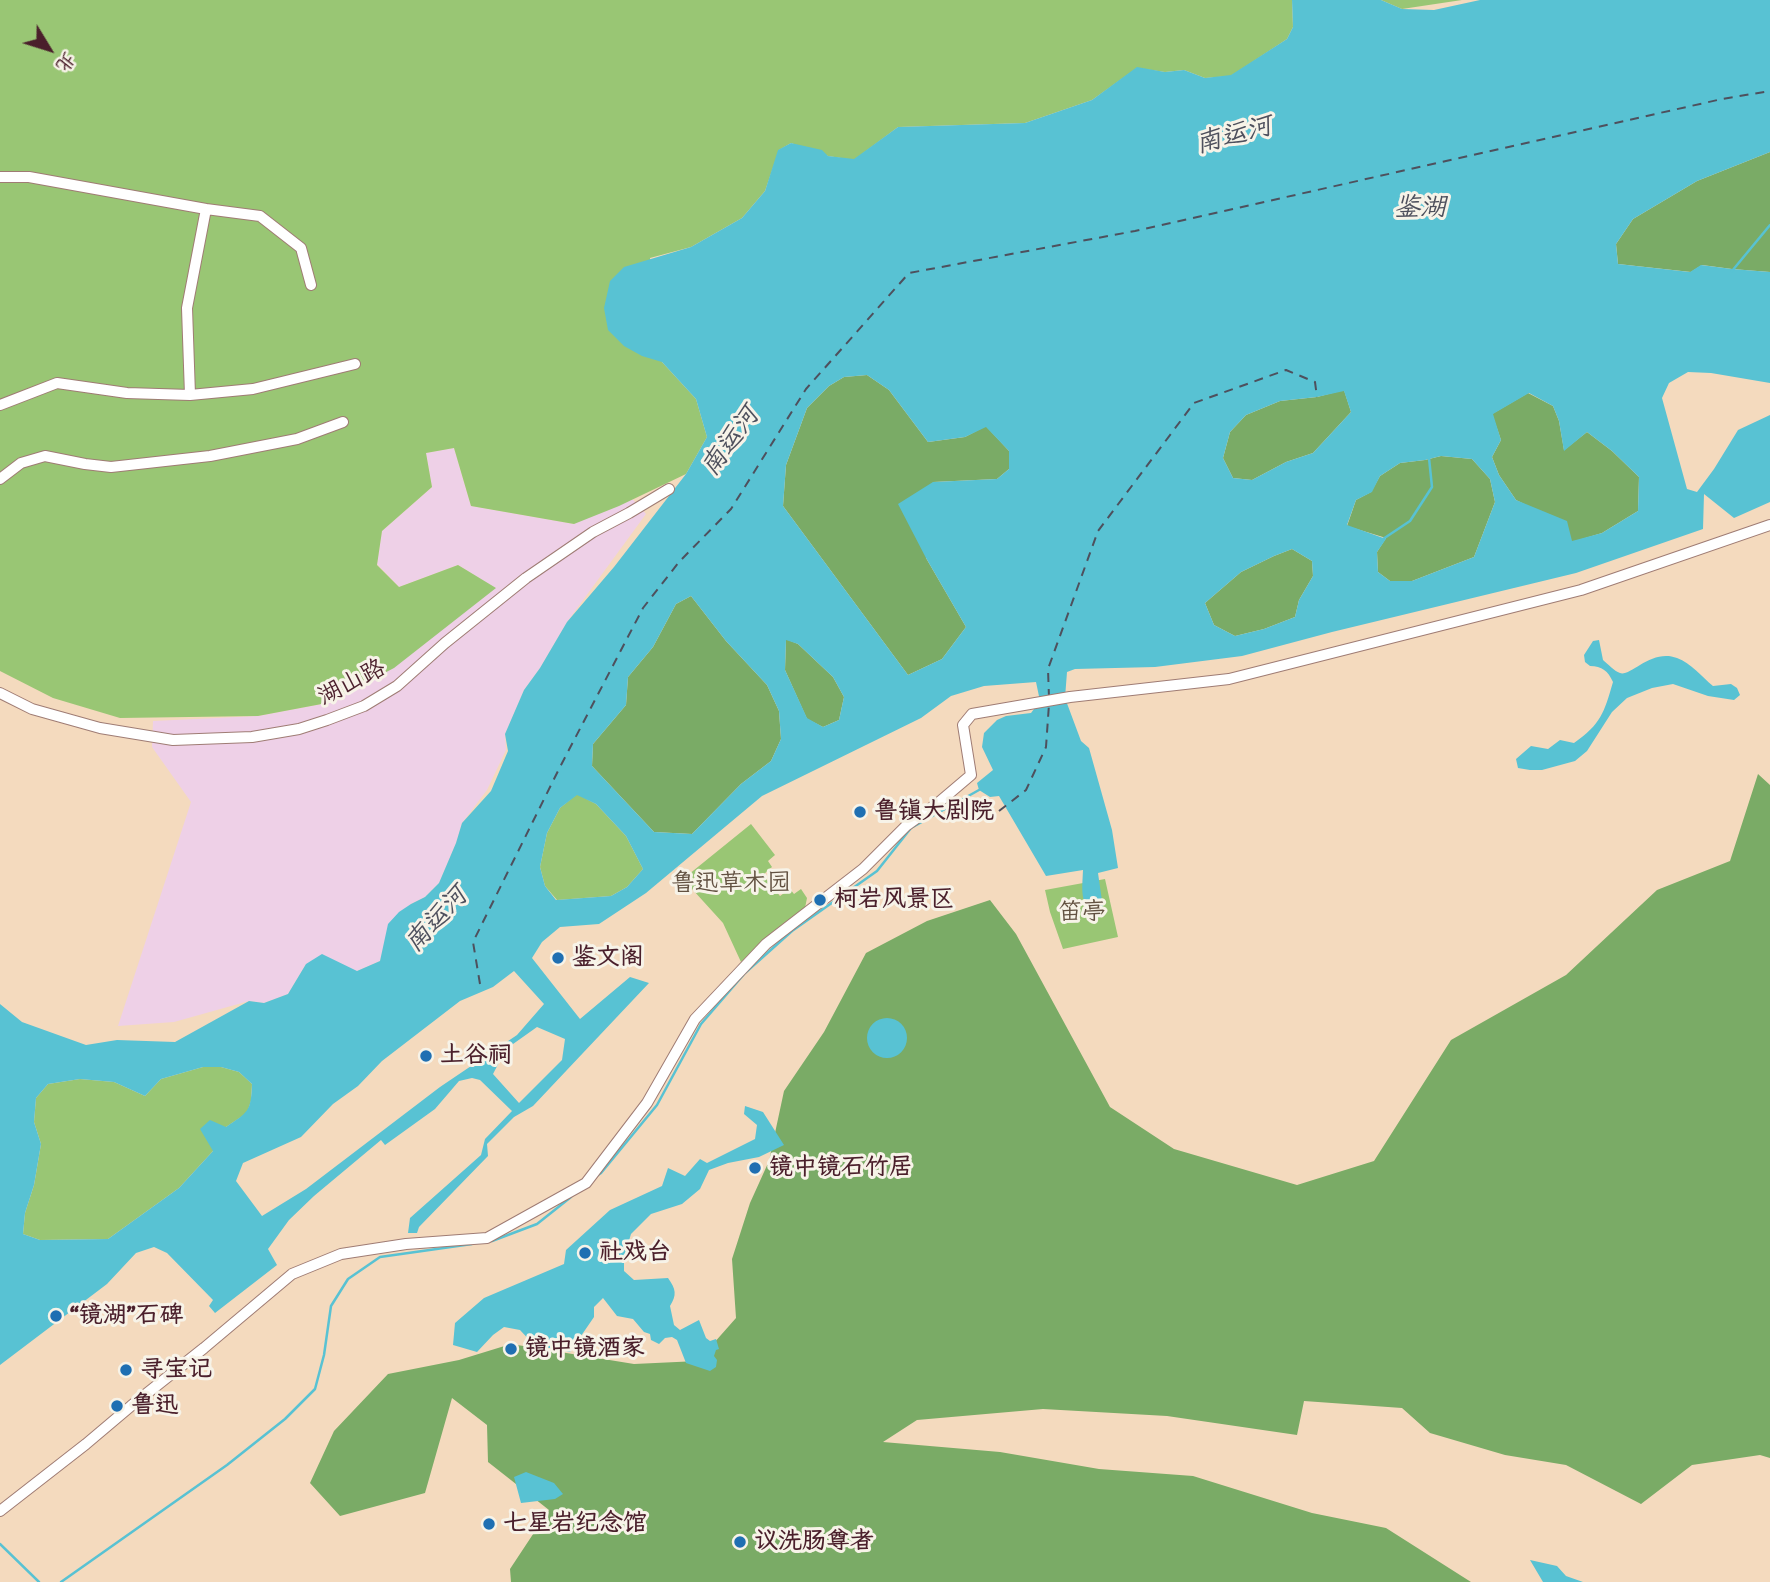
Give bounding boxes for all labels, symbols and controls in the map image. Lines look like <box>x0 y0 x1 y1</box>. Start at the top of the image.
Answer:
north arrow <box>14 14 84 84</box>
text: 北 <box>51 48 81 77</box>
water label: 南运河 <box>1192 111 1276 161</box>
water label: 鉴湖 <box>1394 192 1446 224</box>
water label: 南运河 <box>695 401 767 483</box>
street label: 湖山路 <box>313 654 391 712</box>
place label: 鲁镇大剧院 <box>874 798 994 826</box>
marker: 鲁镇大剧院 <box>852 804 868 820</box>
park label: 鲁迅草木园 <box>671 870 791 898</box>
water label: 南运河 <box>399 881 475 959</box>
place label: 柯岩风景区 <box>834 886 954 914</box>
marker: 柯岩风景区 <box>812 892 828 908</box>
park label: 笛亭 <box>1058 899 1106 927</box>
place label: 鉴文阁 <box>572 944 644 972</box>
marker: 鉴文阁 <box>550 950 566 966</box>
place label: 土谷祠 <box>440 1042 512 1070</box>
marker: 土谷祠 <box>418 1048 434 1064</box>
place label: 镜中镜石竹居 <box>769 1154 913 1182</box>
marker: 镜中镜石竹居 <box>747 1160 763 1176</box>
place label: 社戏台 <box>599 1239 671 1267</box>
marker: 社戏台 <box>577 1245 593 1261</box>
place label: “镜湖”石碑 <box>70 1302 184 1330</box>
marker: “镜湖”石碑 <box>48 1308 64 1324</box>
place label: 镜中镜酒家 <box>525 1335 645 1363</box>
marker: 镜中镜酒家 <box>503 1341 519 1357</box>
place label: 寻宝记 <box>140 1356 212 1384</box>
marker: 寻宝记 <box>118 1362 134 1378</box>
place label: 鲁迅 <box>131 1392 179 1420</box>
marker: 鲁迅 <box>109 1398 125 1414</box>
place label: 七星岩纪念馆 <box>503 1510 647 1538</box>
marker: 七星岩纪念馆 <box>481 1516 497 1532</box>
place label: 议洗肠尊者 <box>754 1528 874 1556</box>
marker: 议洗肠尊者 <box>732 1534 748 1550</box>

